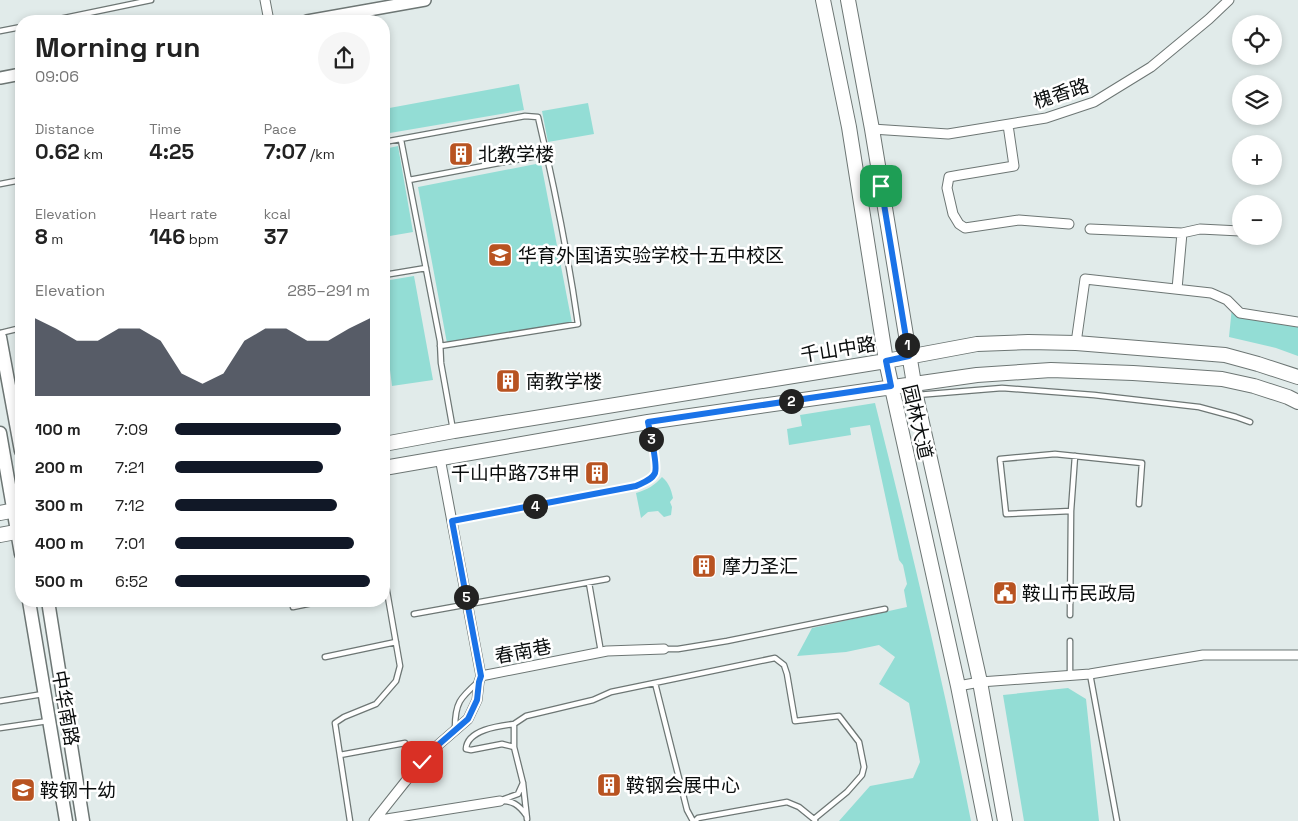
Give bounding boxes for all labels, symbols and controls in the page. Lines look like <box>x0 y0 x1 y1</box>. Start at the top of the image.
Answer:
map controls <box>1232 15 1282 245</box>
button: locate <box>1232 15 1282 65</box>
text: Morning run <box>35 29 200 65</box>
button: share <box>318 32 370 84</box>
text: 09:06 <box>35 66 79 87</box>
street label: 槐香路 <box>1030 73 1092 114</box>
button: layers <box>1232 75 1282 125</box>
text: Distance <box>35 120 95 138</box>
text: Time <box>149 120 181 138</box>
text: Pace <box>264 120 296 138</box>
button: + <box>1232 135 1282 185</box>
text: 0.62 <box>35 138 80 165</box>
text: 4:25 <box>149 138 194 165</box>
text: 7:07 <box>264 138 306 165</box>
building icon: 北教学楼 <box>448 141 474 167</box>
place label: 北教学楼 <box>478 142 554 167</box>
text: km <box>80 145 103 163</box>
text: /km <box>306 145 335 163</box>
pin <box>860 165 902 207</box>
icon: arrive <box>867 172 895 200</box>
button: − <box>1232 195 1282 245</box>
text: Elevation <box>35 205 96 223</box>
text: Heart rate <box>149 205 217 223</box>
text: kcal <box>264 205 291 223</box>
text: 8 <box>35 223 48 250</box>
text: 146 <box>149 223 185 250</box>
text: 37 <box>264 223 288 250</box>
text: m <box>48 230 63 248</box>
text: bpm <box>185 230 219 248</box>
school or university icon: 华育外国语实验学校十五中校区 <box>487 242 513 268</box>
place label: 华育外国语实验学校十五中校区 <box>518 243 784 268</box>
text: Elevation <box>35 280 105 301</box>
text: 285–291 m <box>287 280 370 301</box>
street label: 千山中路 <box>799 331 878 368</box>
pin: 1 <box>894 332 920 358</box>
text: 1 <box>904 336 911 354</box>
building icon: 南教学楼 <box>495 368 521 394</box>
place label: 南教学楼 <box>526 369 602 394</box>
street label: 园林大道 <box>897 382 938 462</box>
pin: 2 <box>778 388 804 414</box>
text: 2 <box>787 392 796 410</box>
text: 100 m <box>35 419 81 440</box>
text: 7:09 <box>115 419 148 440</box>
pin: 3 <box>638 426 664 452</box>
text: 3 <box>647 430 656 448</box>
text: 200 m <box>35 457 83 478</box>
text: 7:21 <box>115 457 144 478</box>
building icon: 千山中路73#甲 <box>584 460 610 486</box>
place label: 千山中路73#甲 <box>451 461 580 486</box>
pin: 4 <box>522 494 548 518</box>
text: 300 m <box>35 495 83 516</box>
text: 7:12 <box>115 495 144 516</box>
text: 4 <box>531 497 540 515</box>
text: 400 m <box>35 533 84 554</box>
text: 7:01 <box>115 533 145 554</box>
building icon: 摩力圣汇 <box>691 553 717 579</box>
place label: 摩力圣汇 <box>722 554 798 579</box>
text: 500 m <box>35 571 83 592</box>
text: 6:52 <box>115 571 148 592</box>
public building icon: 鞍山市民政局 <box>992 580 1018 606</box>
place label: 鞍山市民政局 <box>1022 581 1136 606</box>
pin: 5 <box>454 584 478 610</box>
text: 5 <box>462 588 471 606</box>
street label: 春南巷 <box>493 634 553 669</box>
street label: 中华南路 <box>47 668 84 748</box>
pin <box>401 741 443 783</box>
icon: check <box>408 748 436 776</box>
building icon: 鞍钢会展中心 <box>596 772 622 798</box>
place label: 鞍钢会展中心 <box>626 773 740 798</box>
school or university icon: 鞍钢十幼 <box>10 777 36 803</box>
place label: 鞍钢十幼 <box>40 778 116 803</box>

